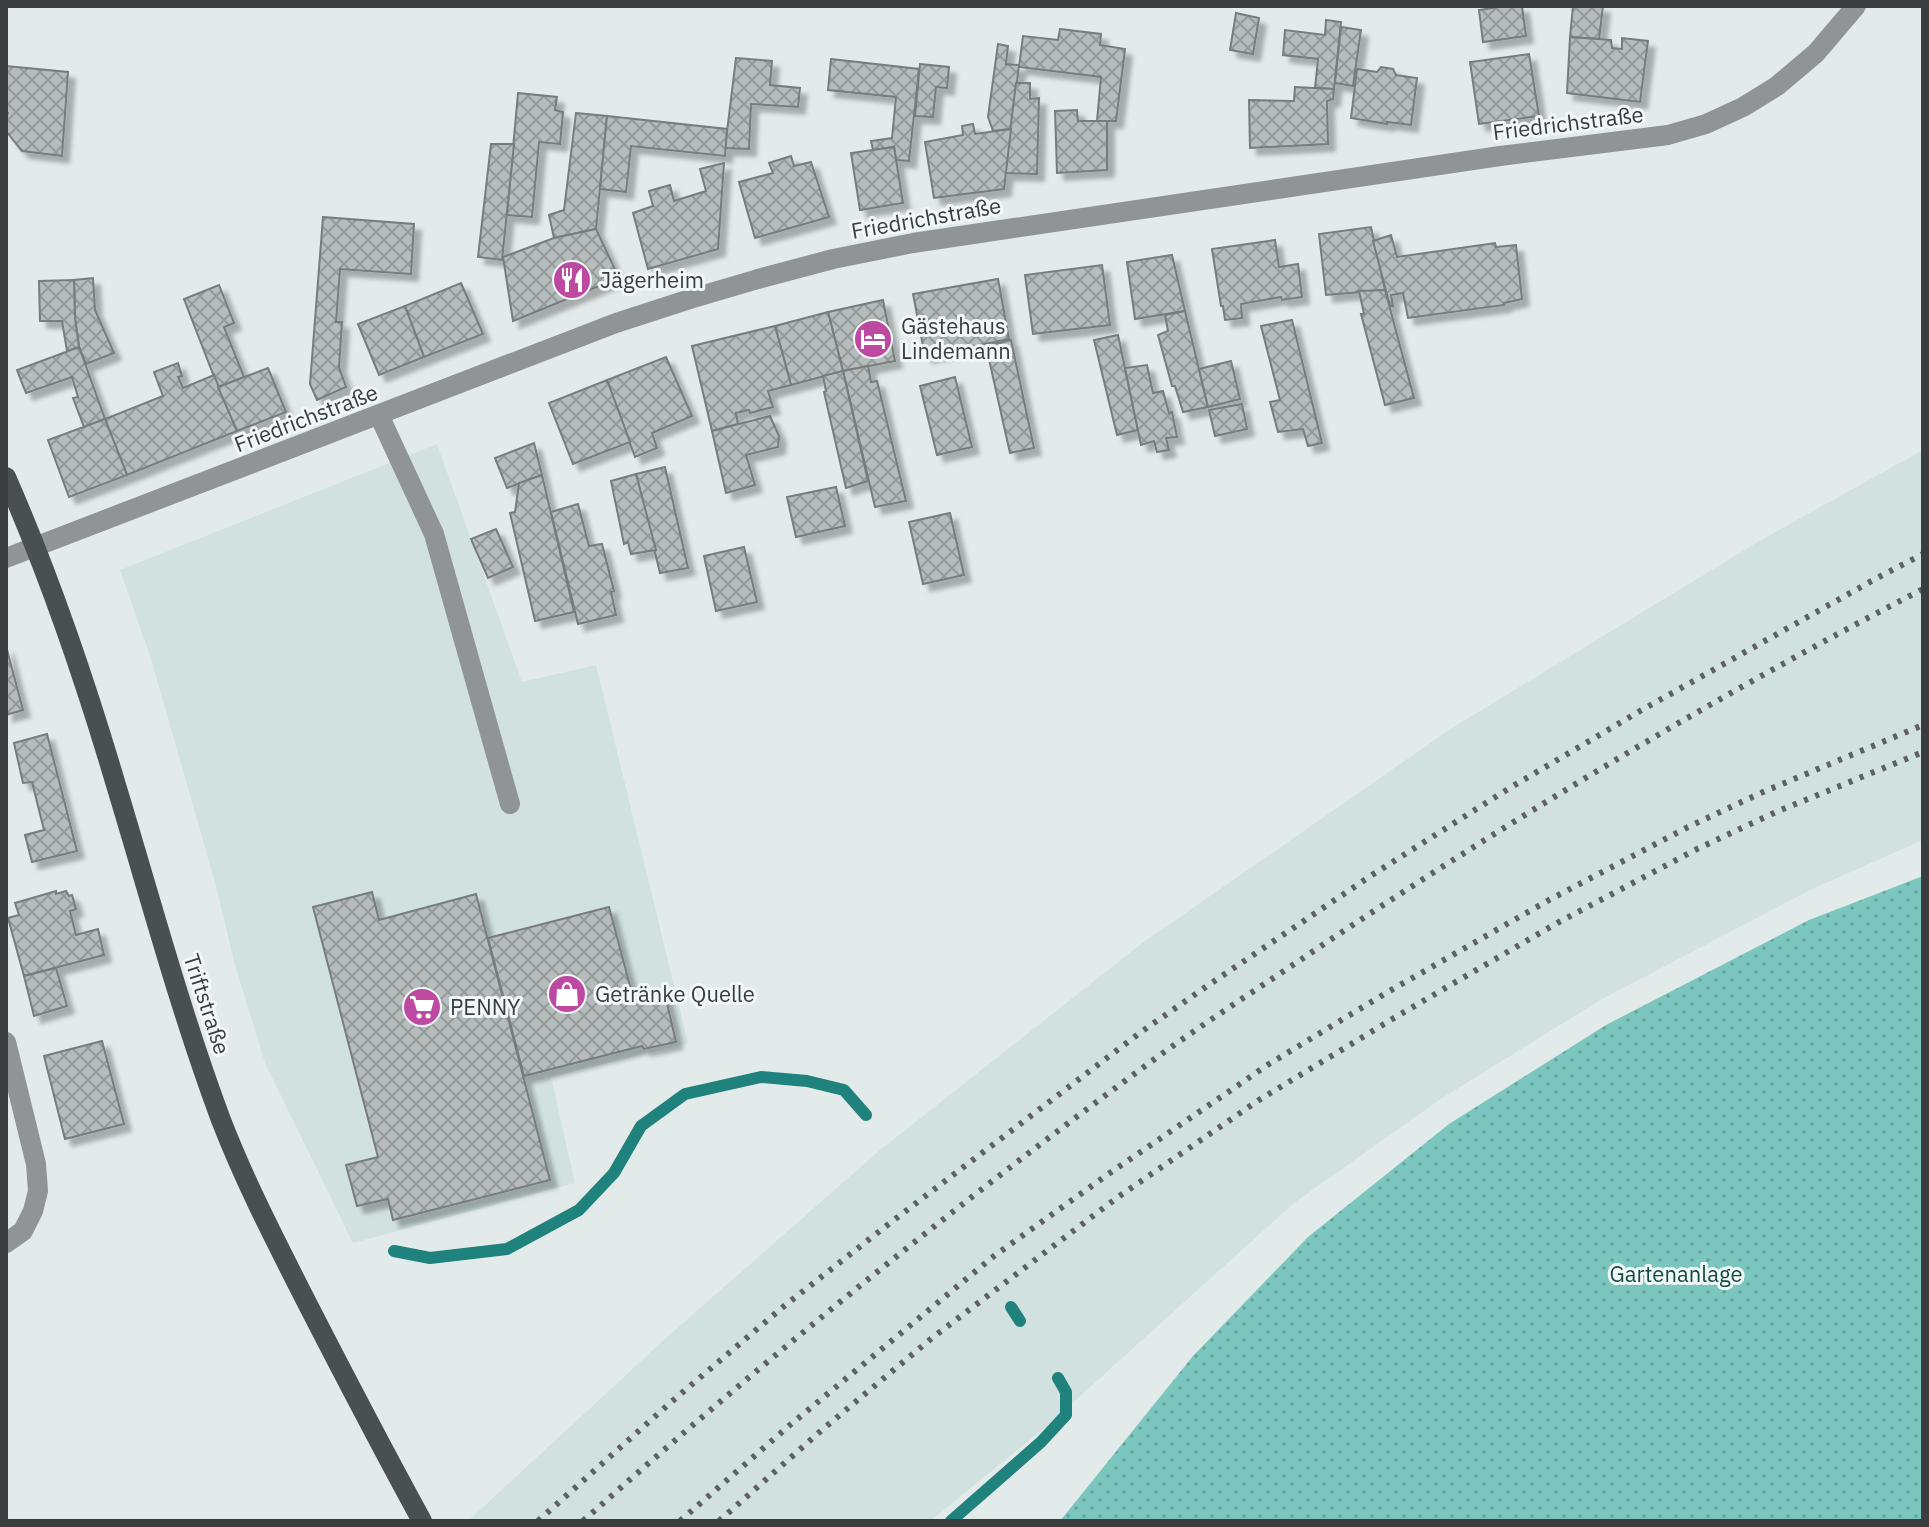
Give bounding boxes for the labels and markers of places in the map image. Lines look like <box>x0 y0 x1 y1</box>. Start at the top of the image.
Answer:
restaurant icon: Jägerheim <box>551 259 593 301</box>
place label: Jägerheim <box>600 265 704 294</box>
place label: Gästehaus Lindemann <box>901 311 1011 365</box>
hotel icon: Gästehaus Lindemann <box>852 318 894 360</box>
shop icon: Getränke Quelle <box>546 973 588 1015</box>
place label: Getränke Quelle <box>595 979 755 1008</box>
supermarket icon: PENNY <box>401 986 443 1028</box>
place label: PENNY <box>450 992 520 1021</box>

